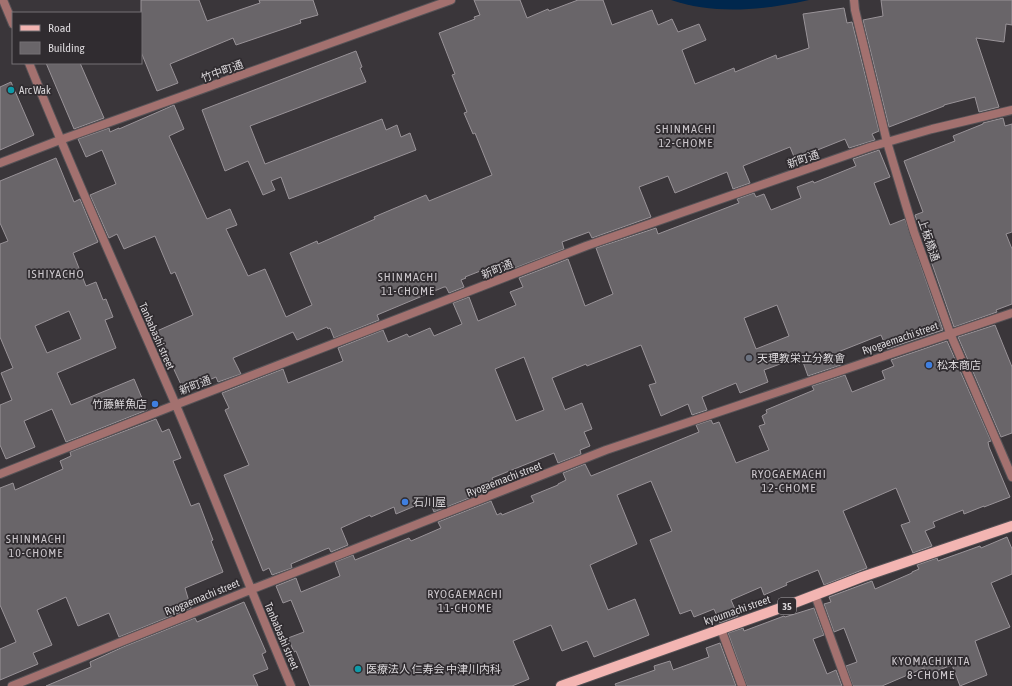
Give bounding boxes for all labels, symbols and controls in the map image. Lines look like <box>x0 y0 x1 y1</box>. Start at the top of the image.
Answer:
legend <box>12 12 142 64</box>
text: Road <box>48 21 71 35</box>
text: Building <box>48 41 86 55</box>
street label: 竹中町通 <box>199 58 245 84</box>
place label: Arc Wak <box>19 84 51 96</box>
marker: Arc Wak <box>6 85 16 95</box>
district label: SHINMACHI 12-CHOME <box>656 122 716 150</box>
street label: 新町通 <box>785 148 821 170</box>
street label: 上板橋通 <box>916 217 942 263</box>
street label: 新町通 <box>479 257 515 281</box>
district label: ISHIYACHO <box>27 267 85 281</box>
district label: SHINMACHI 11-CHOME <box>378 270 438 298</box>
street label: Tanbabashi street <box>137 301 177 371</box>
street label: Ryogaemachi street <box>860 319 940 357</box>
place label: 天理教栄立分教會 <box>757 352 845 364</box>
marker: 天理教栄立分教會 <box>744 353 754 363</box>
place label: 松本商店 <box>937 359 981 371</box>
marker: 松本商店 <box>924 360 934 370</box>
street label: 新町通 <box>177 373 213 397</box>
place label: 竹藤鮮魚店 <box>92 398 147 410</box>
marker: 竹藤鮮魚店 <box>150 399 160 409</box>
street label: Ryogaemachi street <box>465 459 543 499</box>
district label: RYOGAEMACHI 12-CHOME <box>751 467 827 495</box>
place label: 石川屋 <box>413 496 446 508</box>
marker: 石川屋 <box>400 497 410 507</box>
district label: SHINMACHI 10-CHOME <box>6 532 66 560</box>
street label: Ryogaemachi street <box>163 577 241 617</box>
district label: RYOGAEMACHI 11-CHOME <box>427 587 503 615</box>
street label: kyoumachi street <box>702 593 772 627</box>
road number: 35 <box>778 598 796 614</box>
street label: Tanbabashi street <box>262 601 302 671</box>
district label: KYOMACHIKITA 8-CHOME <box>892 654 970 682</box>
place label: 医療法人 仁寿会 中津川内科 <box>366 663 501 675</box>
marker: 医療法人 仁寿会 中津川内科 <box>353 664 363 674</box>

